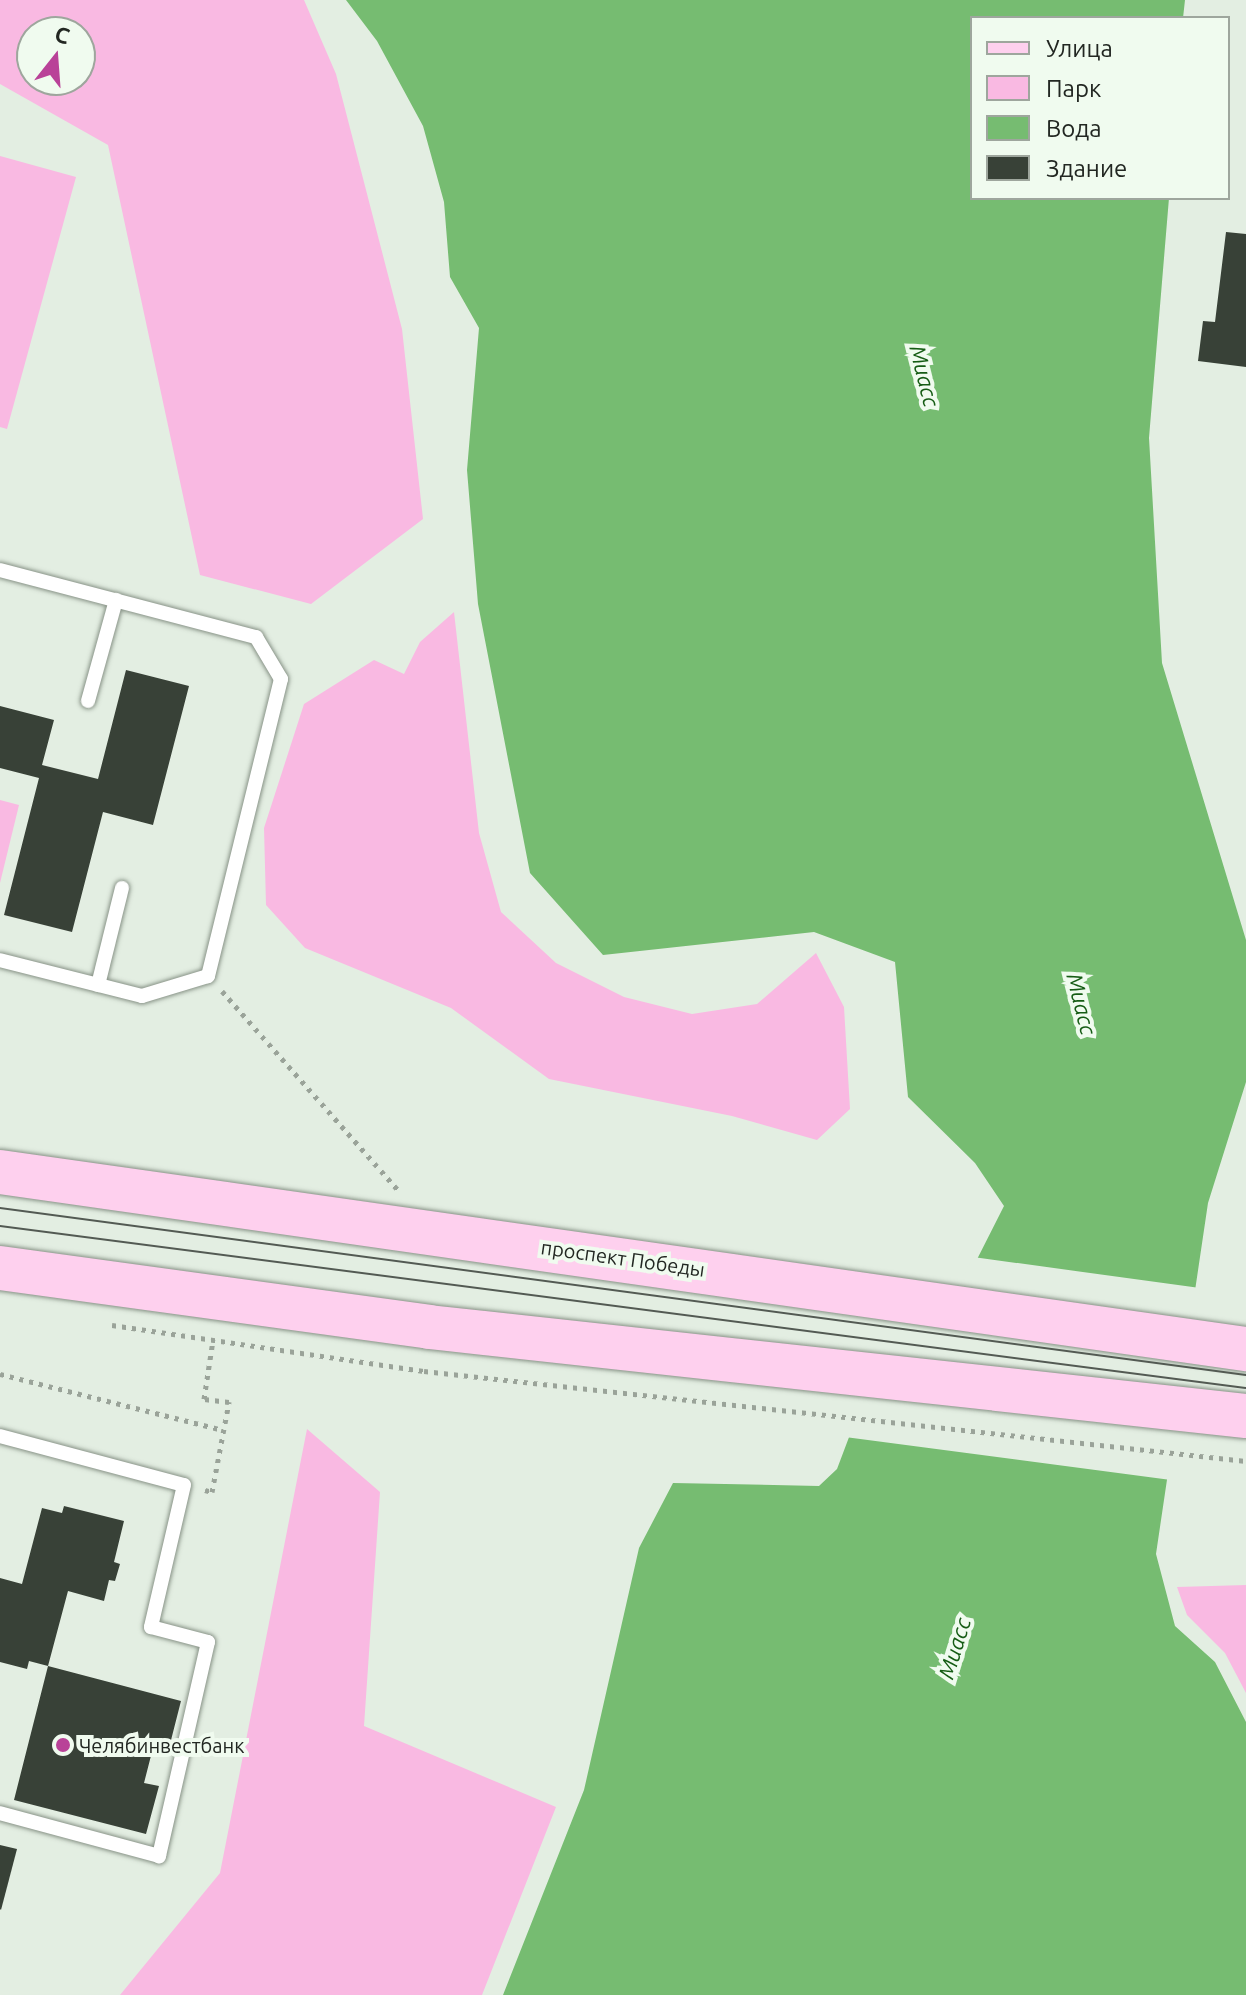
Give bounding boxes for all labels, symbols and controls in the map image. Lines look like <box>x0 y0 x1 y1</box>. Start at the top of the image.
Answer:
north arrow <box>16 16 96 96</box>
legend <box>970 16 1230 200</box>
text: С <box>52 20 73 48</box>
text: Улица <box>1046 35 1113 62</box>
text: Парк <box>1046 75 1101 102</box>
text: Вода <box>1046 115 1102 142</box>
text: Здание <box>1046 155 1127 182</box>
water label: Миасс <box>905 342 945 410</box>
water label: Миасс <box>1062 970 1102 1038</box>
street label: проспект Победы <box>539 1235 707 1281</box>
water label: Миасс <box>932 1614 976 1682</box>
place label: Челябинвестбанк <box>79 1733 245 1757</box>
marker: Челябинвестбанк <box>54 1736 72 1754</box>

